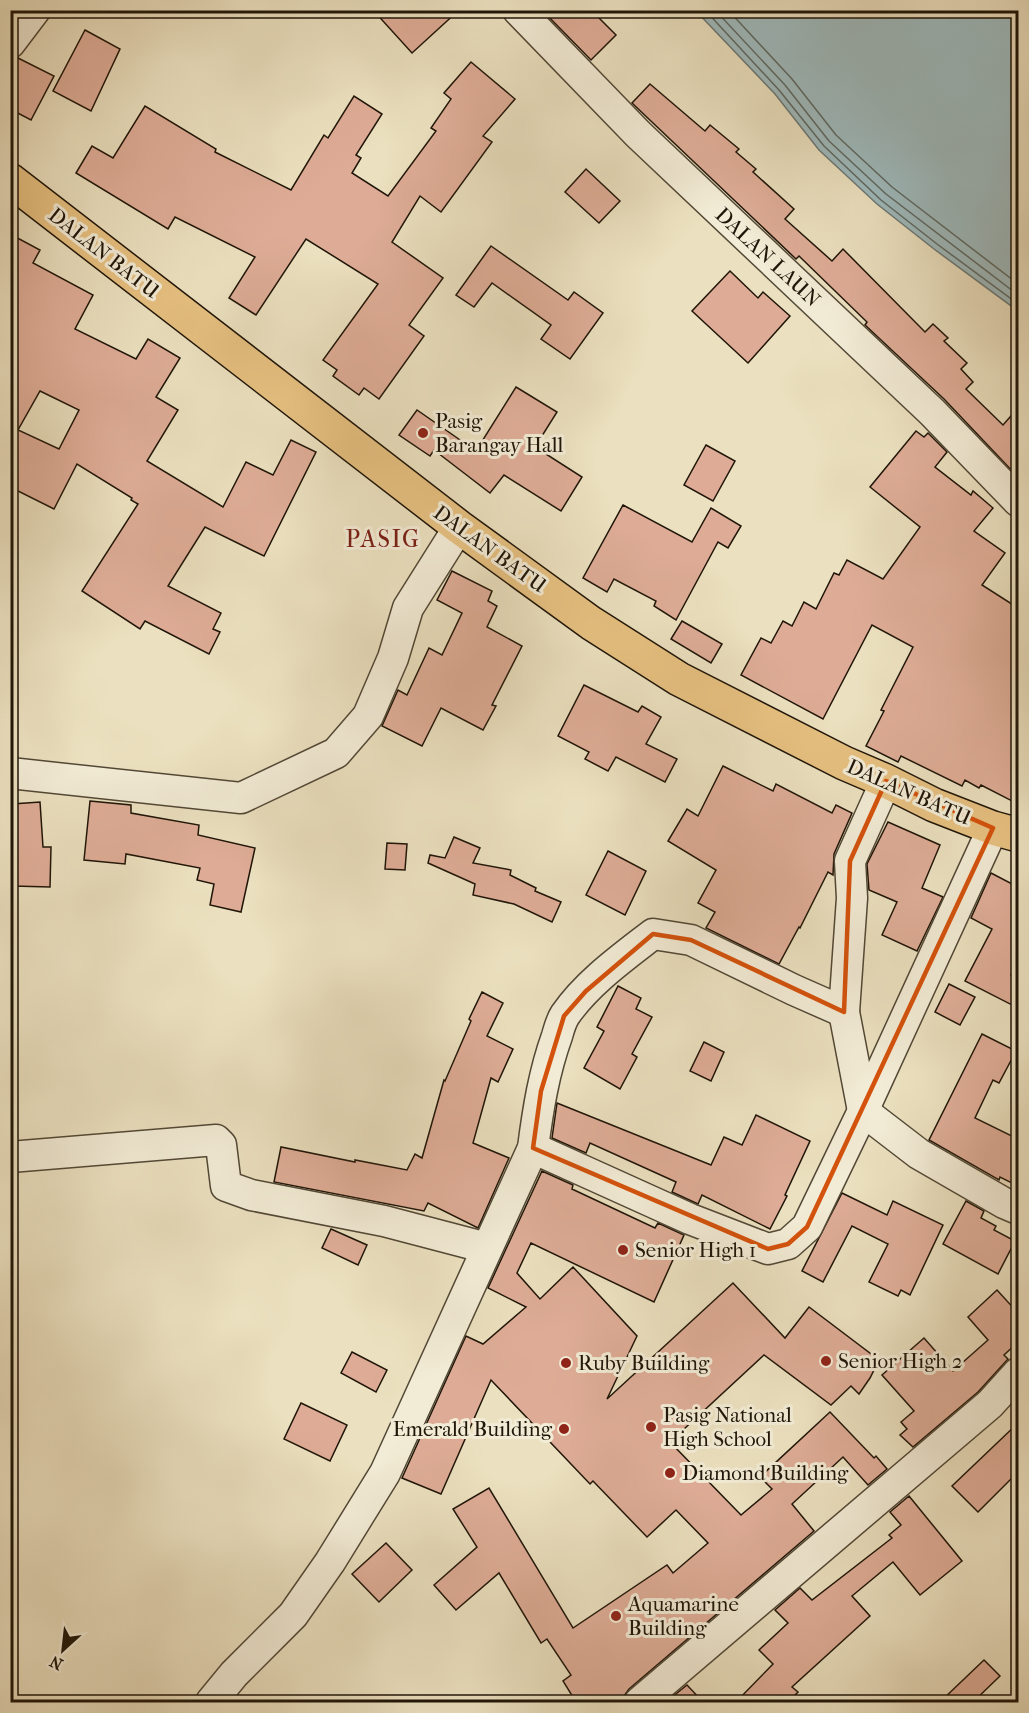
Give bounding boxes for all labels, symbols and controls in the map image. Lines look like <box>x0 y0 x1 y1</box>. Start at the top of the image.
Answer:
street label: DALAN BATU <box>44 202 164 304</box>
street label: DALAN LAUN <box>711 202 825 312</box>
place label: Pasig Barangay Hall <box>435 409 564 457</box>
marker: Pasig Barangay Hall <box>416 426 430 440</box>
street label: DALAN BATU <box>429 500 552 598</box>
district label: PASIG <box>345 525 421 553</box>
street label: DALAN BATU <box>843 754 975 830</box>
place label: Senior High 1 <box>635 1238 756 1262</box>
marker: Senior High 1 <box>616 1243 630 1257</box>
place label: Senior High 2 <box>838 1349 963 1373</box>
place label: Ruby Building <box>578 1351 710 1375</box>
marker: Senior High 2 <box>819 1354 833 1368</box>
marker: Ruby Building <box>559 1356 573 1370</box>
place label: Pasig National High School <box>663 1403 792 1451</box>
place label: Emerald Building <box>393 1417 553 1441</box>
marker: Pasig National High School <box>644 1420 658 1434</box>
marker: Emerald Building <box>557 1422 571 1436</box>
place label: Diamond Building <box>682 1461 849 1485</box>
marker: Diamond Building <box>663 1466 677 1480</box>
place label: Aquamarine Building <box>627 1592 739 1640</box>
marker: Aquamarine Building <box>609 1609 623 1623</box>
north arrow <box>33 1620 93 1680</box>
text: N <box>46 1651 66 1674</box>

